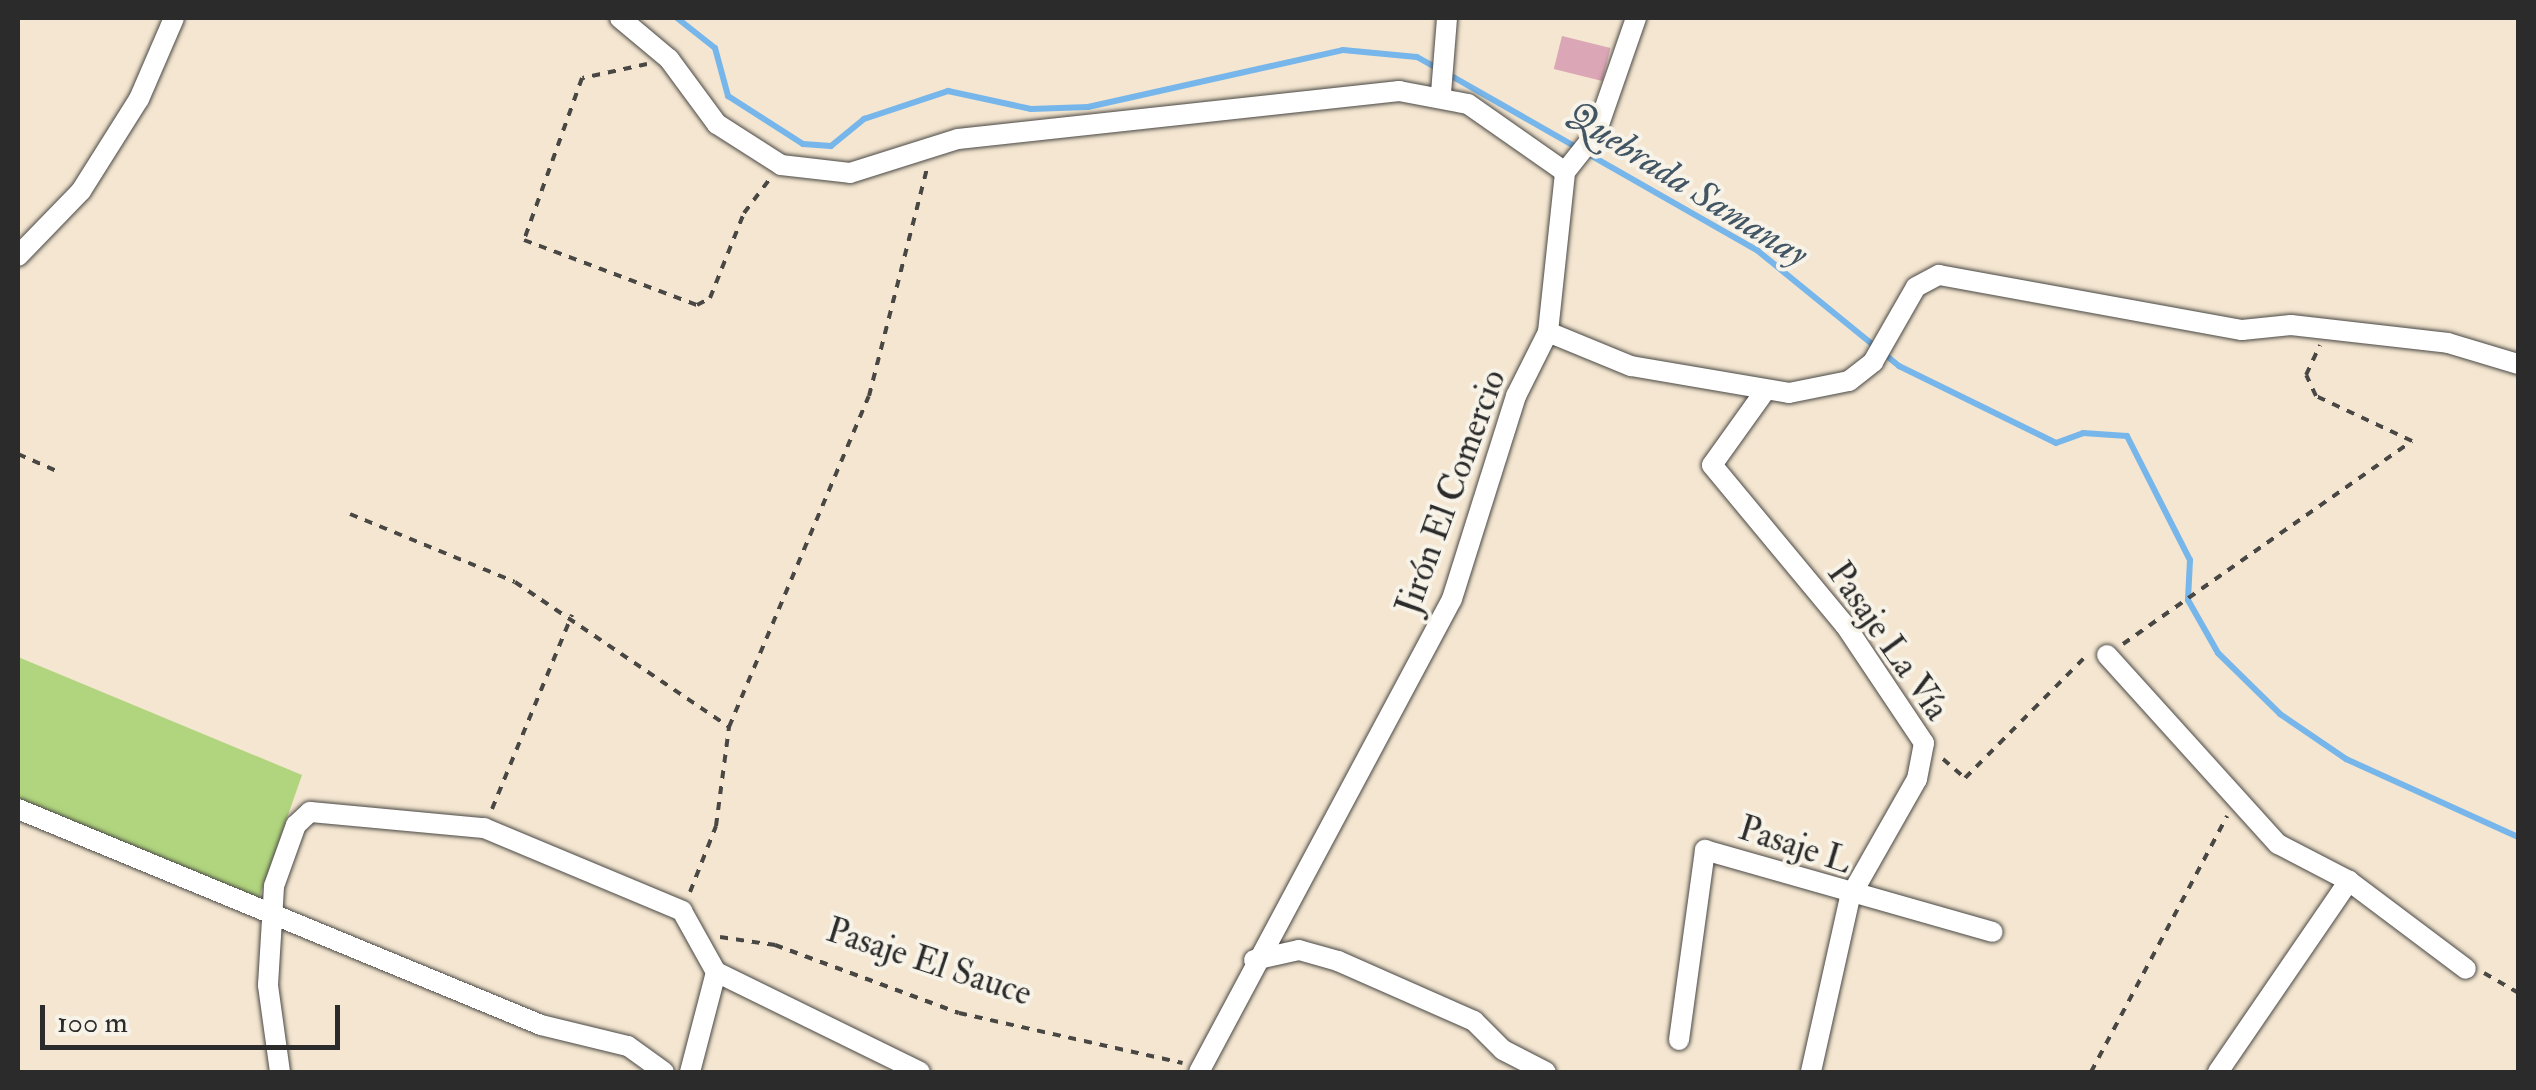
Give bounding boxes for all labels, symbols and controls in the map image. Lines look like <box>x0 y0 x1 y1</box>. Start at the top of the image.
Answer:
water label: Quebrada Samanay <box>1558 92 1816 278</box>
street label: Jirón El Comercio <box>1387 364 1515 620</box>
street label: Pasaje La Vía <box>1818 554 1958 728</box>
street label: Pasaje L <box>1733 807 1857 883</box>
street label: Pasaje El Sauce <box>821 909 1037 1015</box>
scale bar <box>45 985 345 1047</box>
text: 100 m <box>57 1004 128 1041</box>

